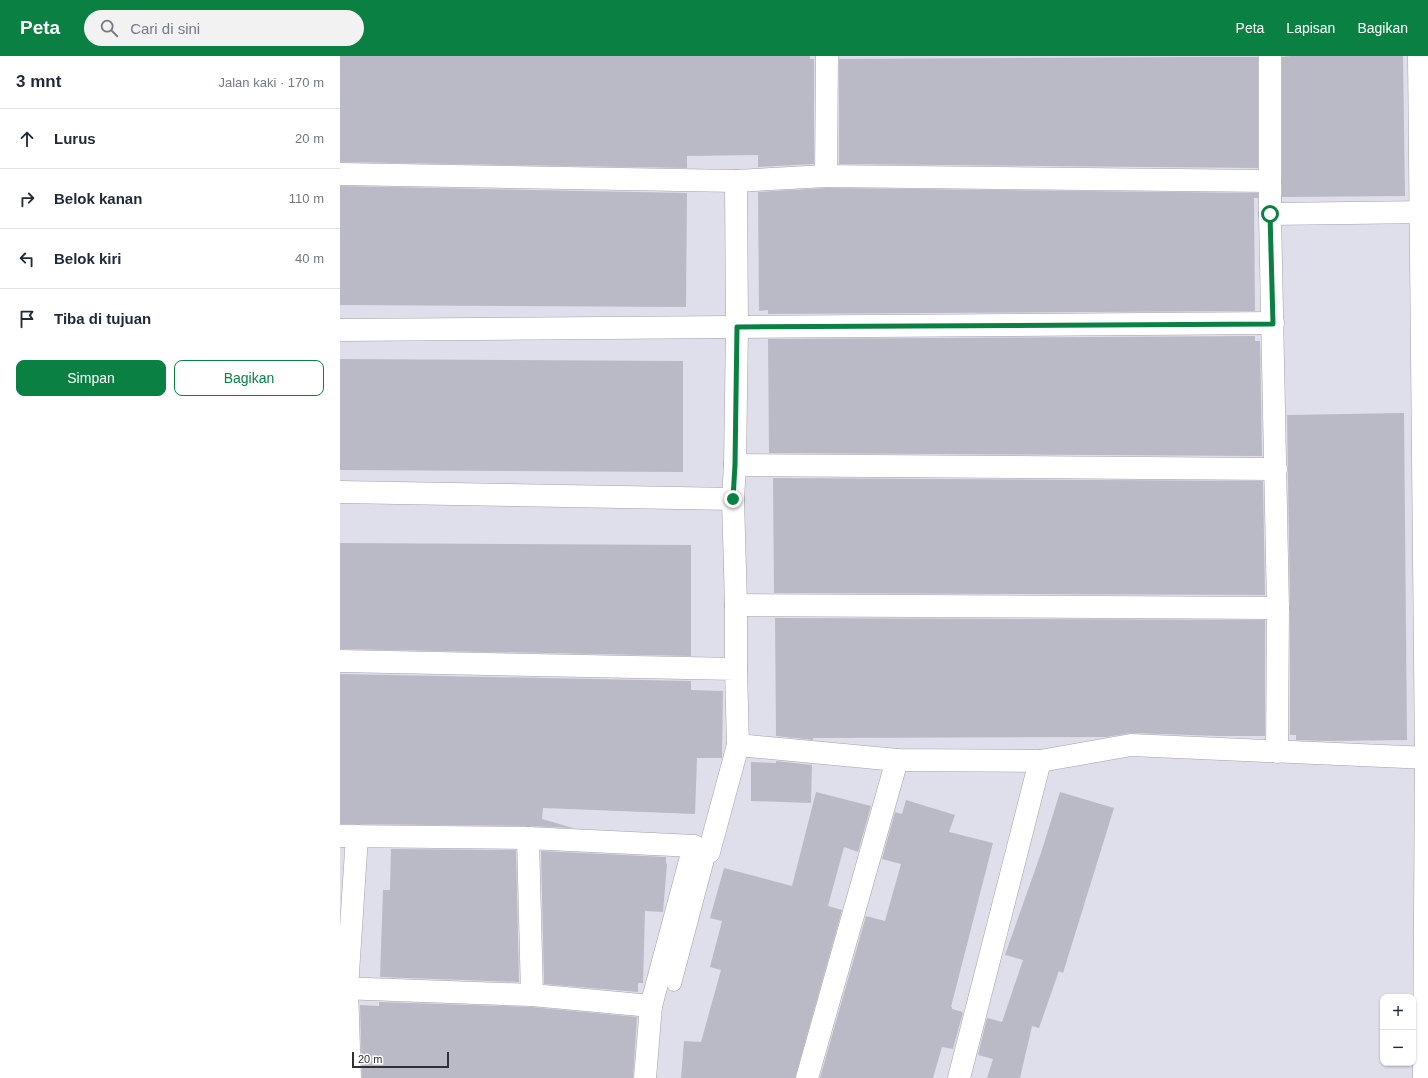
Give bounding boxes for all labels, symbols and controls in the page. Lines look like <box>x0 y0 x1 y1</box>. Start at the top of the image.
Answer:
search box <box>84 10 364 46</box>
text: Peta <box>20 17 60 38</box>
icon: search <box>98 17 120 39</box>
text: Cari di sini <box>130 20 200 37</box>
text: Peta <box>1236 20 1264 36</box>
text: Lapisan <box>1286 20 1335 36</box>
text: Bagikan <box>1357 20 1408 36</box>
text: 3 mnt <box>16 72 61 91</box>
text: Jalan kaki · 170 m <box>219 75 324 90</box>
icon: ahead <box>16 128 38 150</box>
text: Lurus <box>54 130 96 147</box>
text: 20 m <box>295 131 324 146</box>
icon: right <box>16 188 38 210</box>
text: Belok kanan <box>54 190 142 207</box>
text: 110 m <box>289 191 324 206</box>
route start <box>1261 205 1279 223</box>
icon: left <box>16 248 38 270</box>
text: Belok kiri <box>54 250 122 267</box>
text: 40 m <box>295 251 324 266</box>
icon: arrive <box>16 308 38 330</box>
text: Tiba di tujuan <box>54 310 151 327</box>
button: Simpan <box>16 360 166 396</box>
button: Bagikan <box>174 360 324 396</box>
route end <box>724 490 742 508</box>
map controls <box>1380 994 1416 1066</box>
button: + <box>1380 994 1416 1030</box>
button: − <box>1380 1030 1416 1066</box>
scale bar <box>352 1050 449 1069</box>
text: 20 m <box>358 1053 382 1065</box>

